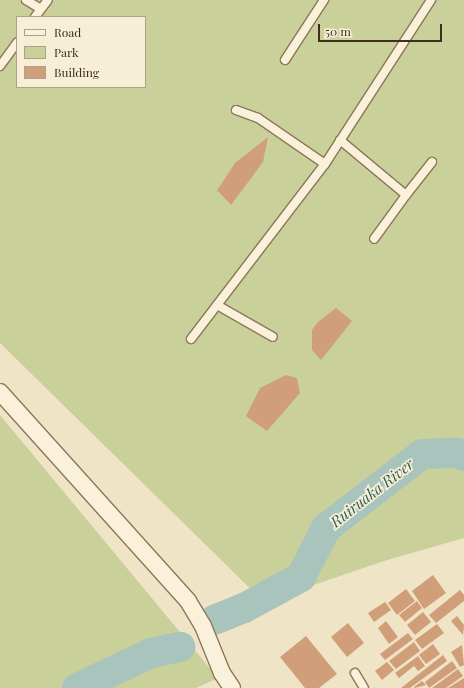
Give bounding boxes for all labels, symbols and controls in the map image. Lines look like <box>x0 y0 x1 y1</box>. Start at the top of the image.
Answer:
legend <box>16 16 146 88</box>
scale bar <box>320 16 444 42</box>
text: 50 m <box>325 23 351 39</box>
text: Road <box>54 24 81 40</box>
text: Park <box>54 44 79 60</box>
text: Building <box>54 64 99 80</box>
water label: Ruiruaka River <box>327 455 417 531</box>

